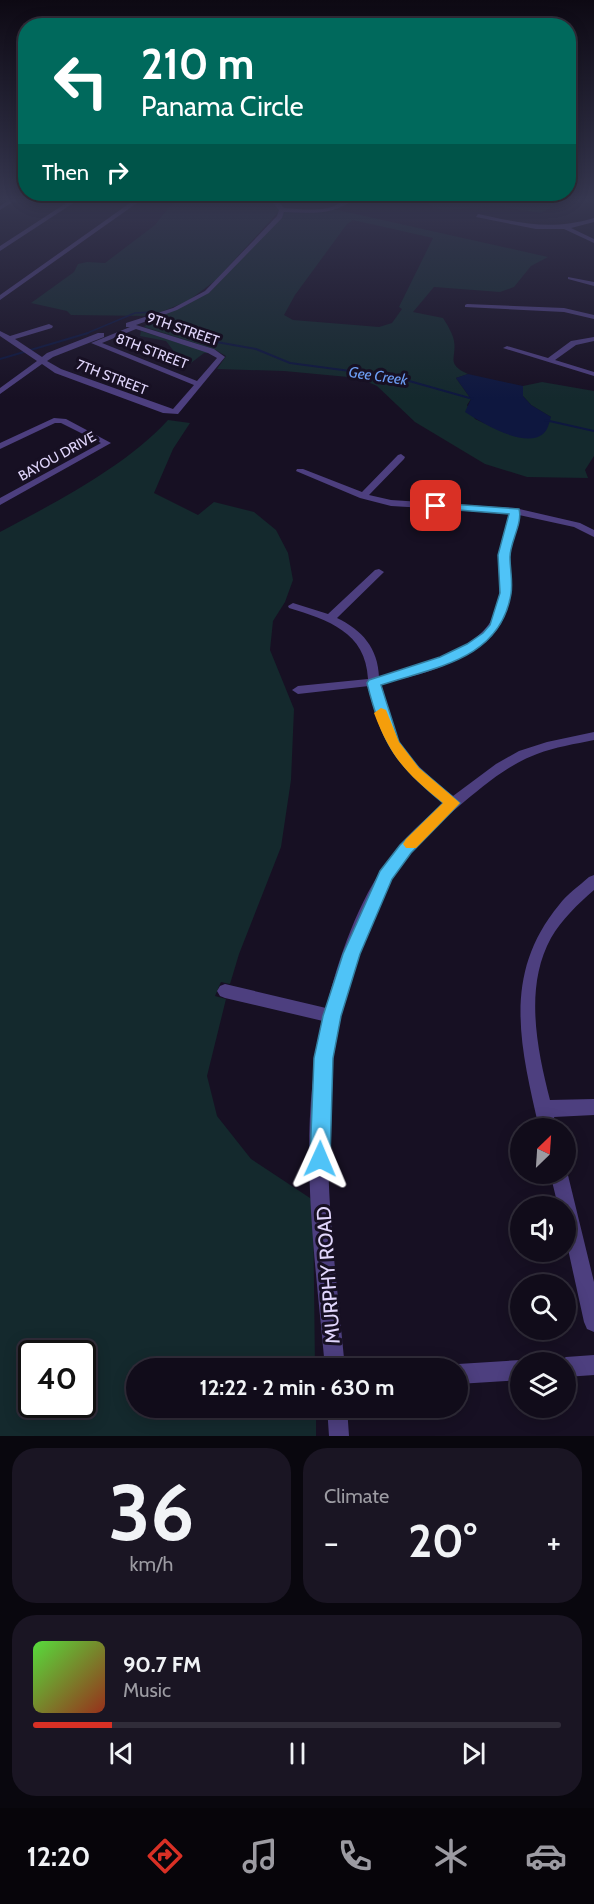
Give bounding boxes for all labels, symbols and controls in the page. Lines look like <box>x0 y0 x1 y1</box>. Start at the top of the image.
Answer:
text: 210 m <box>141 38 254 90</box>
icon: left <box>42 42 120 120</box>
text: Panama Circle <box>141 90 304 123</box>
icon: right <box>101 156 134 189</box>
text: Then <box>42 159 89 186</box>
street label: 9TH STREET <box>144 308 222 350</box>
street label: 8TH STREET <box>113 329 191 373</box>
street label: 7TH STREET <box>74 355 151 399</box>
water label: Gee Creek <box>347 363 409 389</box>
street label: BAYOU DRIVE <box>15 427 99 485</box>
pin <box>410 480 461 531</box>
icon: arrive <box>419 489 452 522</box>
north arrow <box>510 1118 576 1184</box>
map controls <box>510 1118 576 1418</box>
position arrow <box>288 1127 352 1191</box>
button: sound <box>510 1196 576 1262</box>
street label: MURPHY ROAD <box>311 1205 345 1345</box>
button: search <box>510 1274 576 1340</box>
speed limit sign: 40 <box>18 1340 96 1418</box>
button: layers <box>510 1352 576 1418</box>
text: 12:22 · 2 min · 630 m <box>200 1374 394 1401</box>
text: 36 <box>109 1465 194 1560</box>
text: Climate <box>324 1484 389 1508</box>
text: 20° <box>408 1514 477 1568</box>
text: − <box>324 1522 339 1562</box>
text: + <box>546 1522 561 1562</box>
text: km/h <box>130 1552 173 1576</box>
text: 90.7 FM <box>123 1651 201 1678</box>
text: Music <box>123 1678 171 1702</box>
icon: previous <box>105 1737 138 1770</box>
icon: pause <box>281 1737 314 1770</box>
icon: next <box>457 1737 490 1770</box>
icon: directions <box>144 1835 186 1877</box>
icon: music <box>239 1835 281 1877</box>
icon: phone <box>334 1835 376 1877</box>
icon: climate <box>430 1835 472 1877</box>
icon: car <box>525 1835 567 1877</box>
text: 12:20 <box>27 1840 90 1873</box>

